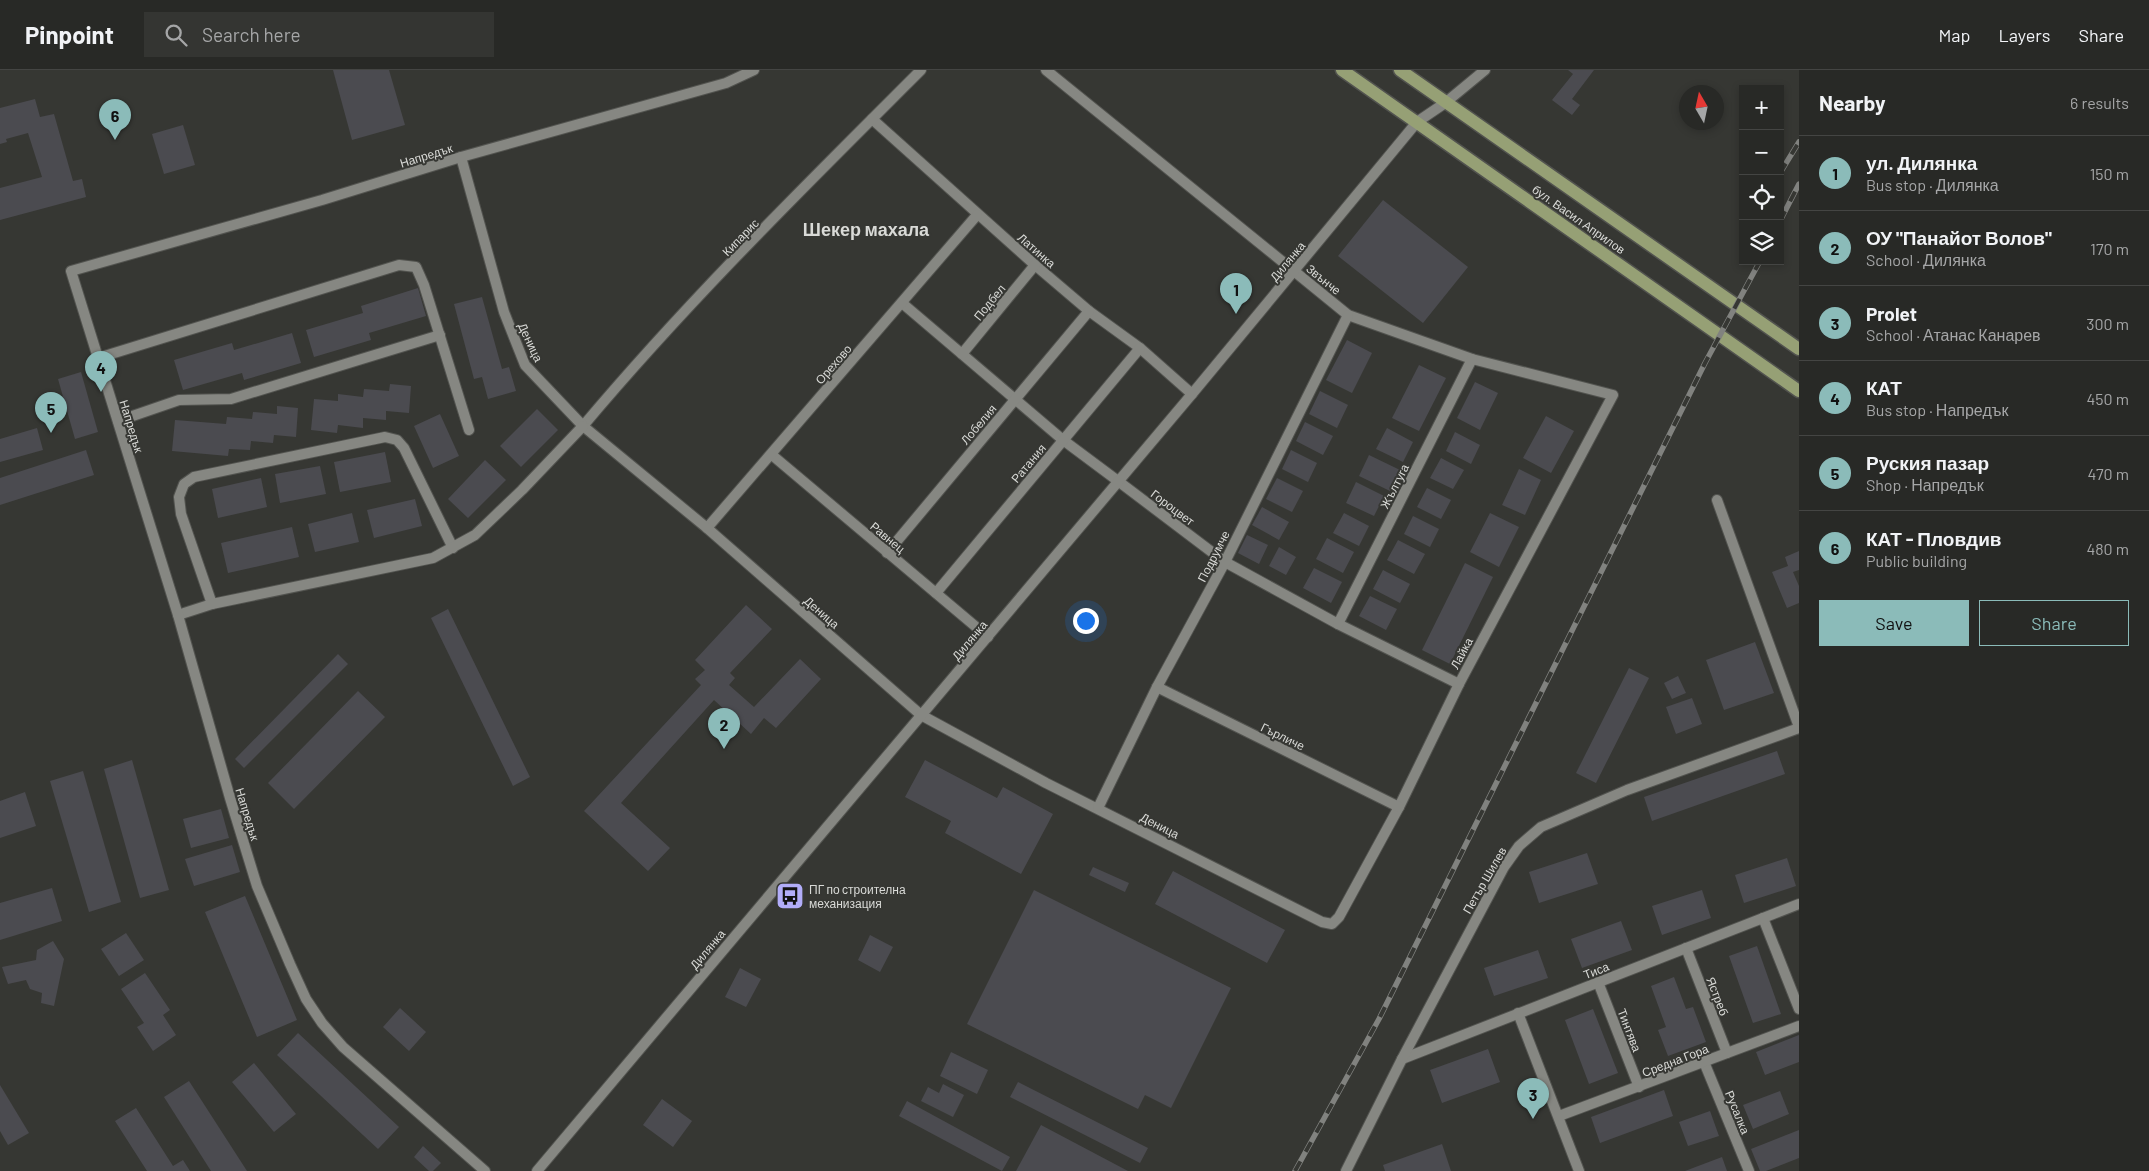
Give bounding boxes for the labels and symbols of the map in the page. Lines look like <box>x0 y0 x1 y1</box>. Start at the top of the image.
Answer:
north arrow <box>1679 85 1724 130</box>
pin: 6 <box>99 99 131 140</box>
street label: Напредък <box>398 140 455 171</box>
street label: бул. Васил Априлов <box>1529 182 1628 257</box>
street label: Кипарис <box>719 216 762 259</box>
district label: Шекер махала <box>803 218 930 240</box>
street label: Латинка <box>1015 230 1059 270</box>
street label: Дилянка <box>1266 238 1308 284</box>
street label: Звънче <box>1304 261 1344 297</box>
pin: 1 <box>1220 273 1252 314</box>
street label: Подбел <box>970 281 1008 323</box>
street label: Деница <box>515 320 546 365</box>
street label: Орехово <box>812 341 855 387</box>
pin: 4 <box>85 351 117 392</box>
pin: 5 <box>35 392 67 433</box>
street label: Напредък <box>116 398 147 455</box>
street label: Лобелия <box>957 401 999 447</box>
street label: Ратания <box>1008 441 1048 485</box>
street label: Жълтуга <box>1377 461 1412 511</box>
street label: Гороцвет <box>1148 486 1198 529</box>
street label: Равнец <box>867 519 908 556</box>
street label: Подрумче <box>1194 528 1233 584</box>
street label: Деница <box>801 593 843 632</box>
your location <box>1073 608 1099 634</box>
street label: Дилянка <box>948 617 990 663</box>
street label: Лайка <box>1447 635 1475 671</box>
pin: 2 <box>708 708 740 749</box>
street label: Гърличе <box>1258 719 1307 754</box>
street label: Напредък <box>232 786 263 843</box>
street label: Деница <box>1138 809 1182 842</box>
street label: Петър Шилев <box>1459 844 1510 916</box>
bus stop icon: ПГ по строителна механизация <box>775 881 805 911</box>
place label: ПГ по строителна механизация <box>809 882 906 911</box>
street label: Дилянка <box>686 926 728 972</box>
street label: Тиса <box>1581 959 1611 981</box>
street label: Ястреб <box>1703 975 1732 1018</box>
street label: Тинтява <box>1615 1006 1645 1054</box>
street label: Средна Гора <box>1640 1041 1711 1080</box>
pin: 3 <box>1517 1078 1549 1119</box>
street label: Русалка <box>1722 1088 1753 1136</box>

